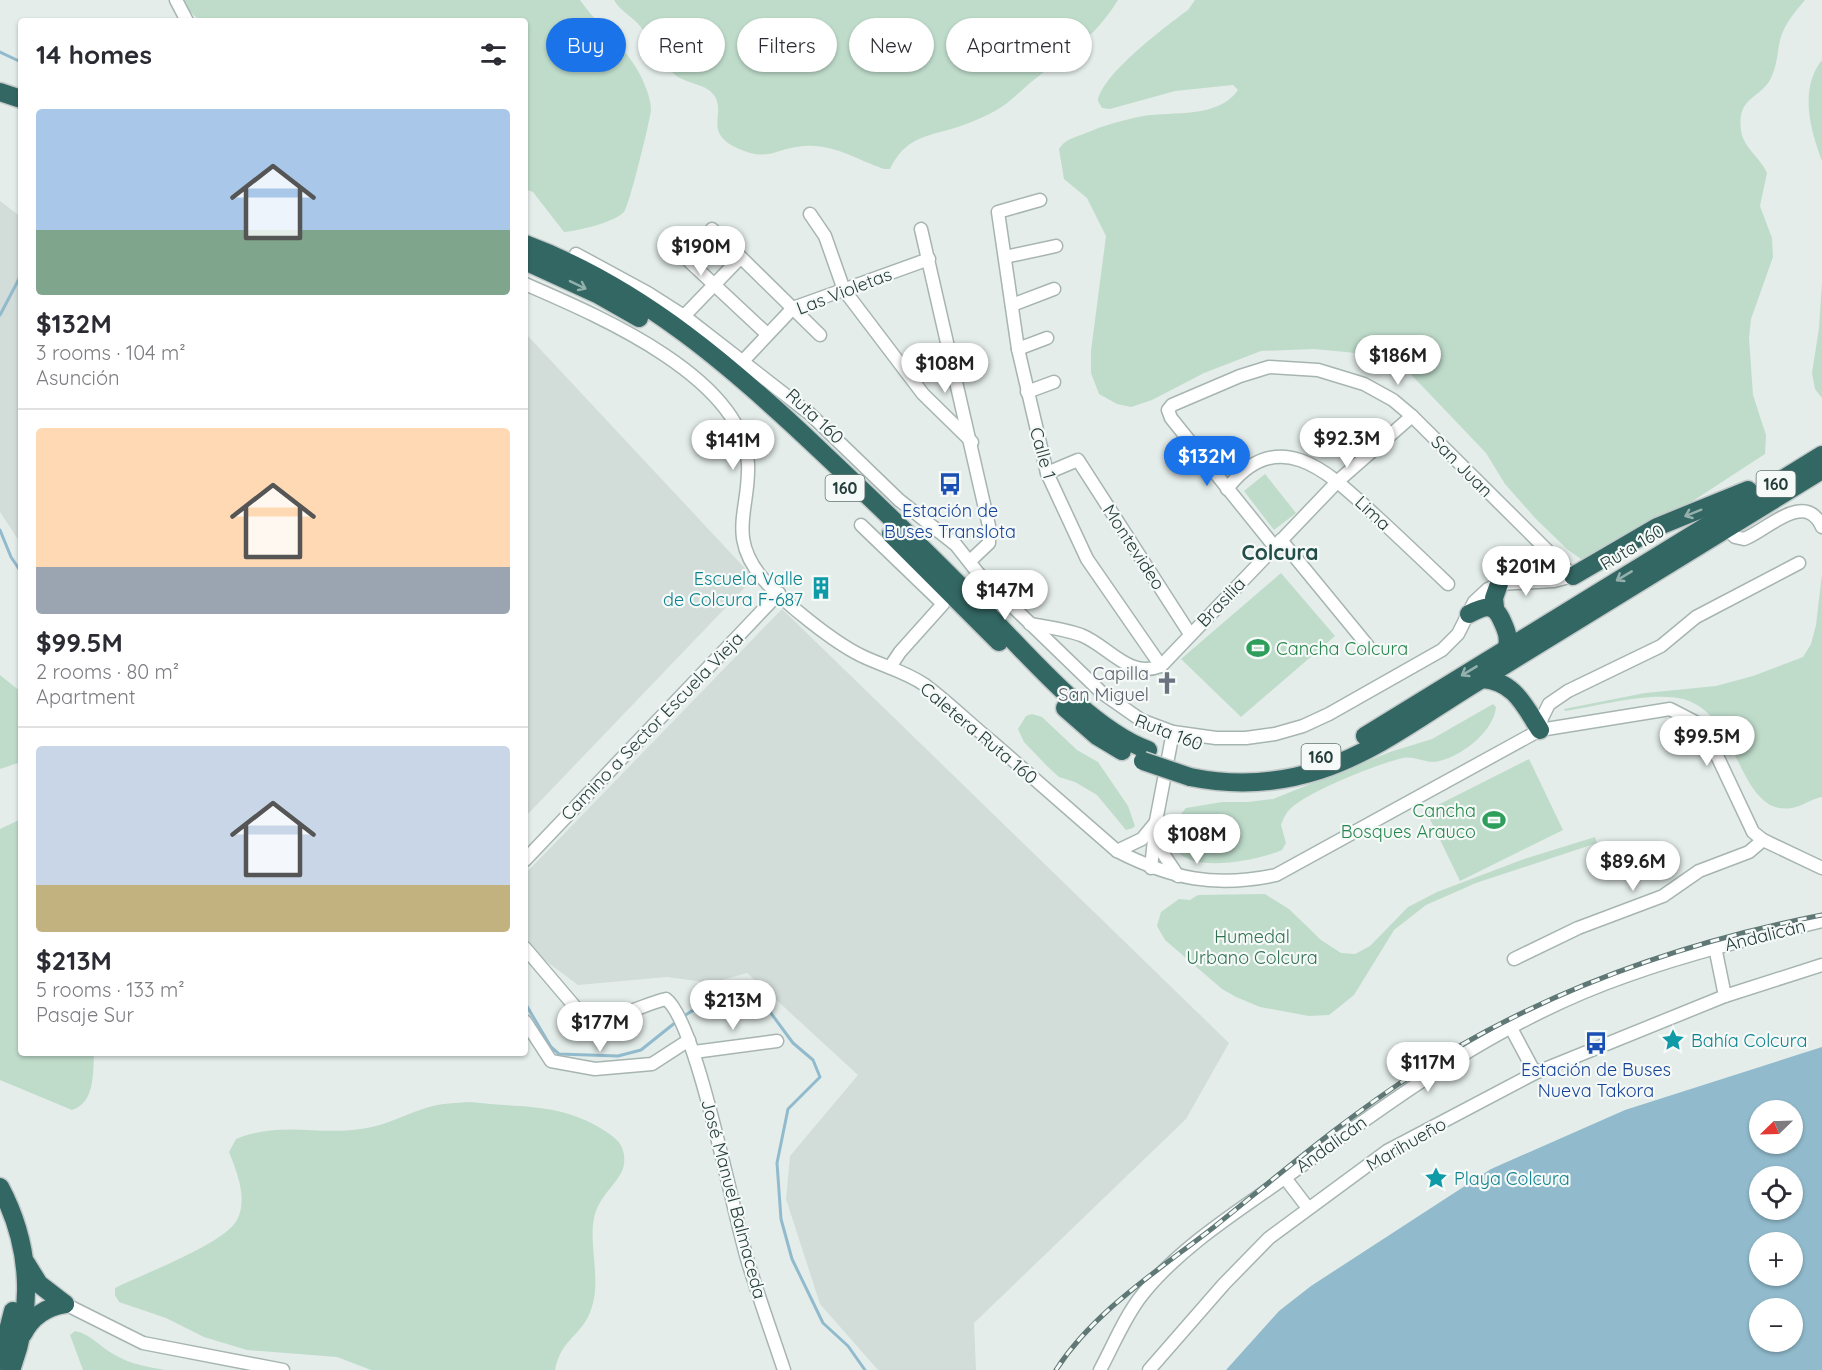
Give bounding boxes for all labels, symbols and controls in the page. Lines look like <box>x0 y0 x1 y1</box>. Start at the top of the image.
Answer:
chip: Buy <box>546 18 626 72</box>
chip: Rent <box>638 18 725 72</box>
chip: Filters <box>737 18 837 72</box>
chip: New <box>849 18 934 72</box>
chip: Apartment <box>946 18 1092 72</box>
text: 14 homes <box>36 38 152 71</box>
icon: filters <box>477 38 510 71</box>
icon: home <box>219 148 327 256</box>
pin: $190M <box>659 226 743 277</box>
text: $190M <box>671 233 731 258</box>
street label: Las Violetas <box>793 262 895 320</box>
one-way arrow <box>569 280 587 291</box>
text: $132M <box>36 307 112 340</box>
pin: $186M <box>1356 335 1440 386</box>
text: 3 rooms · 104 m² <box>36 340 186 365</box>
text: $186M <box>1369 342 1427 367</box>
pin: $108M <box>903 343 987 394</box>
text: $108M <box>915 350 975 375</box>
text: Asunción <box>36 365 120 390</box>
street label: Ruta 160 <box>781 383 849 449</box>
pin: $92.3M <box>1298 418 1396 469</box>
pin: $141M <box>691 420 775 471</box>
street label: Calle 1 <box>1025 425 1061 481</box>
text: $92.3M <box>1314 425 1380 450</box>
text: $141M <box>705 427 761 452</box>
street label: San Juan <box>1426 430 1498 502</box>
pin: $132M <box>1165 436 1249 487</box>
text: $132M <box>1178 443 1236 468</box>
icon: home <box>219 467 327 575</box>
bus stop icon: Estación de Buses Translota <box>937 471 963 497</box>
road number: 160 <box>1756 471 1796 497</box>
road number: 160 <box>826 475 864 501</box>
street label: Lima <box>1350 491 1396 535</box>
place label: Estación de Buses Translota <box>884 499 1016 543</box>
street label: Montevideo <box>1098 500 1170 594</box>
one-way arrow <box>1684 508 1702 519</box>
street label: Ruta 160 <box>1596 519 1668 575</box>
district label: Colcura <box>1241 539 1319 565</box>
pin: $201M <box>1484 546 1568 597</box>
text: $201M <box>1496 553 1556 578</box>
place label: Escuela Valle de Colcura F-687 <box>663 567 803 611</box>
pin: $147M <box>963 570 1047 621</box>
one-way arrow <box>1616 571 1633 583</box>
street label: Brasilia <box>1192 572 1250 632</box>
building icon: Escuela Valle de Colcura F-687 <box>808 575 834 601</box>
text: $147M <box>976 577 1034 602</box>
text: $99.5M <box>36 626 123 659</box>
street label: Camino a Sector Escuela Vieja <box>556 627 748 825</box>
sports icon: Cancha Colcura <box>1245 635 1271 661</box>
place label: Cancha Colcura <box>1276 637 1408 660</box>
text: 2 rooms · 80 m² <box>36 659 179 684</box>
place label: Capilla San Miguel <box>1058 662 1149 706</box>
one-way arrow <box>1461 665 1478 677</box>
church icon: Capilla San Miguel <box>1154 670 1180 696</box>
street label: Caletera Ruta 160 <box>915 677 1043 789</box>
text: Apartment <box>36 684 136 709</box>
street label: Ruta 160 <box>1132 709 1206 755</box>
pin: $99.5M <box>1658 716 1756 767</box>
text: $99.5M <box>1674 723 1740 748</box>
road number: 160 <box>1302 744 1340 770</box>
icon: home <box>219 785 327 893</box>
place label: Cancha Bosques Arauco <box>1341 799 1476 843</box>
sports icon: Cancha Bosques Arauco <box>1481 807 1507 833</box>
pin: $108M <box>1155 814 1239 865</box>
text: $108M <box>1167 821 1227 846</box>
pin: $89.6M <box>1584 841 1682 892</box>
text: $89.6M <box>1600 848 1666 873</box>
street label: Andalicán <box>1722 914 1808 956</box>
park label: Humedal Urbano Colcura <box>1186 925 1318 969</box>
text: $213M <box>36 944 112 977</box>
text: 5 rooms · 133 m² <box>36 977 185 1002</box>
pin: $213M <box>691 980 775 1031</box>
text: $213M <box>704 987 762 1012</box>
text: Pasaje Sur <box>36 1002 134 1027</box>
pin: $177M <box>558 1002 642 1053</box>
text: $177M <box>571 1009 629 1034</box>
place icon: Bahía Colcura <box>1660 1027 1686 1053</box>
place label: Bahía Colcura <box>1691 1029 1807 1052</box>
bus stop icon: Estación de Buses Nueva Takora <box>1583 1030 1609 1056</box>
pin: $117M <box>1386 1042 1470 1093</box>
text: $117M <box>1401 1049 1455 1074</box>
place label: Estación de Buses Nueva Takora <box>1521 1058 1671 1102</box>
street label: José Manuel Balmaceda <box>696 1097 772 1301</box>
north arrow <box>1749 1100 1803 1154</box>
map controls <box>1749 1100 1803 1352</box>
street label: Andalicán <box>1291 1110 1371 1178</box>
street label: Marihueño <box>1362 1112 1450 1176</box>
place icon: Playa Colcura <box>1423 1165 1449 1191</box>
button: locate <box>1749 1166 1803 1220</box>
place label: Playa Colcura <box>1454 1167 1570 1190</box>
button: + <box>1749 1232 1803 1286</box>
button: − <box>1749 1298 1803 1352</box>

